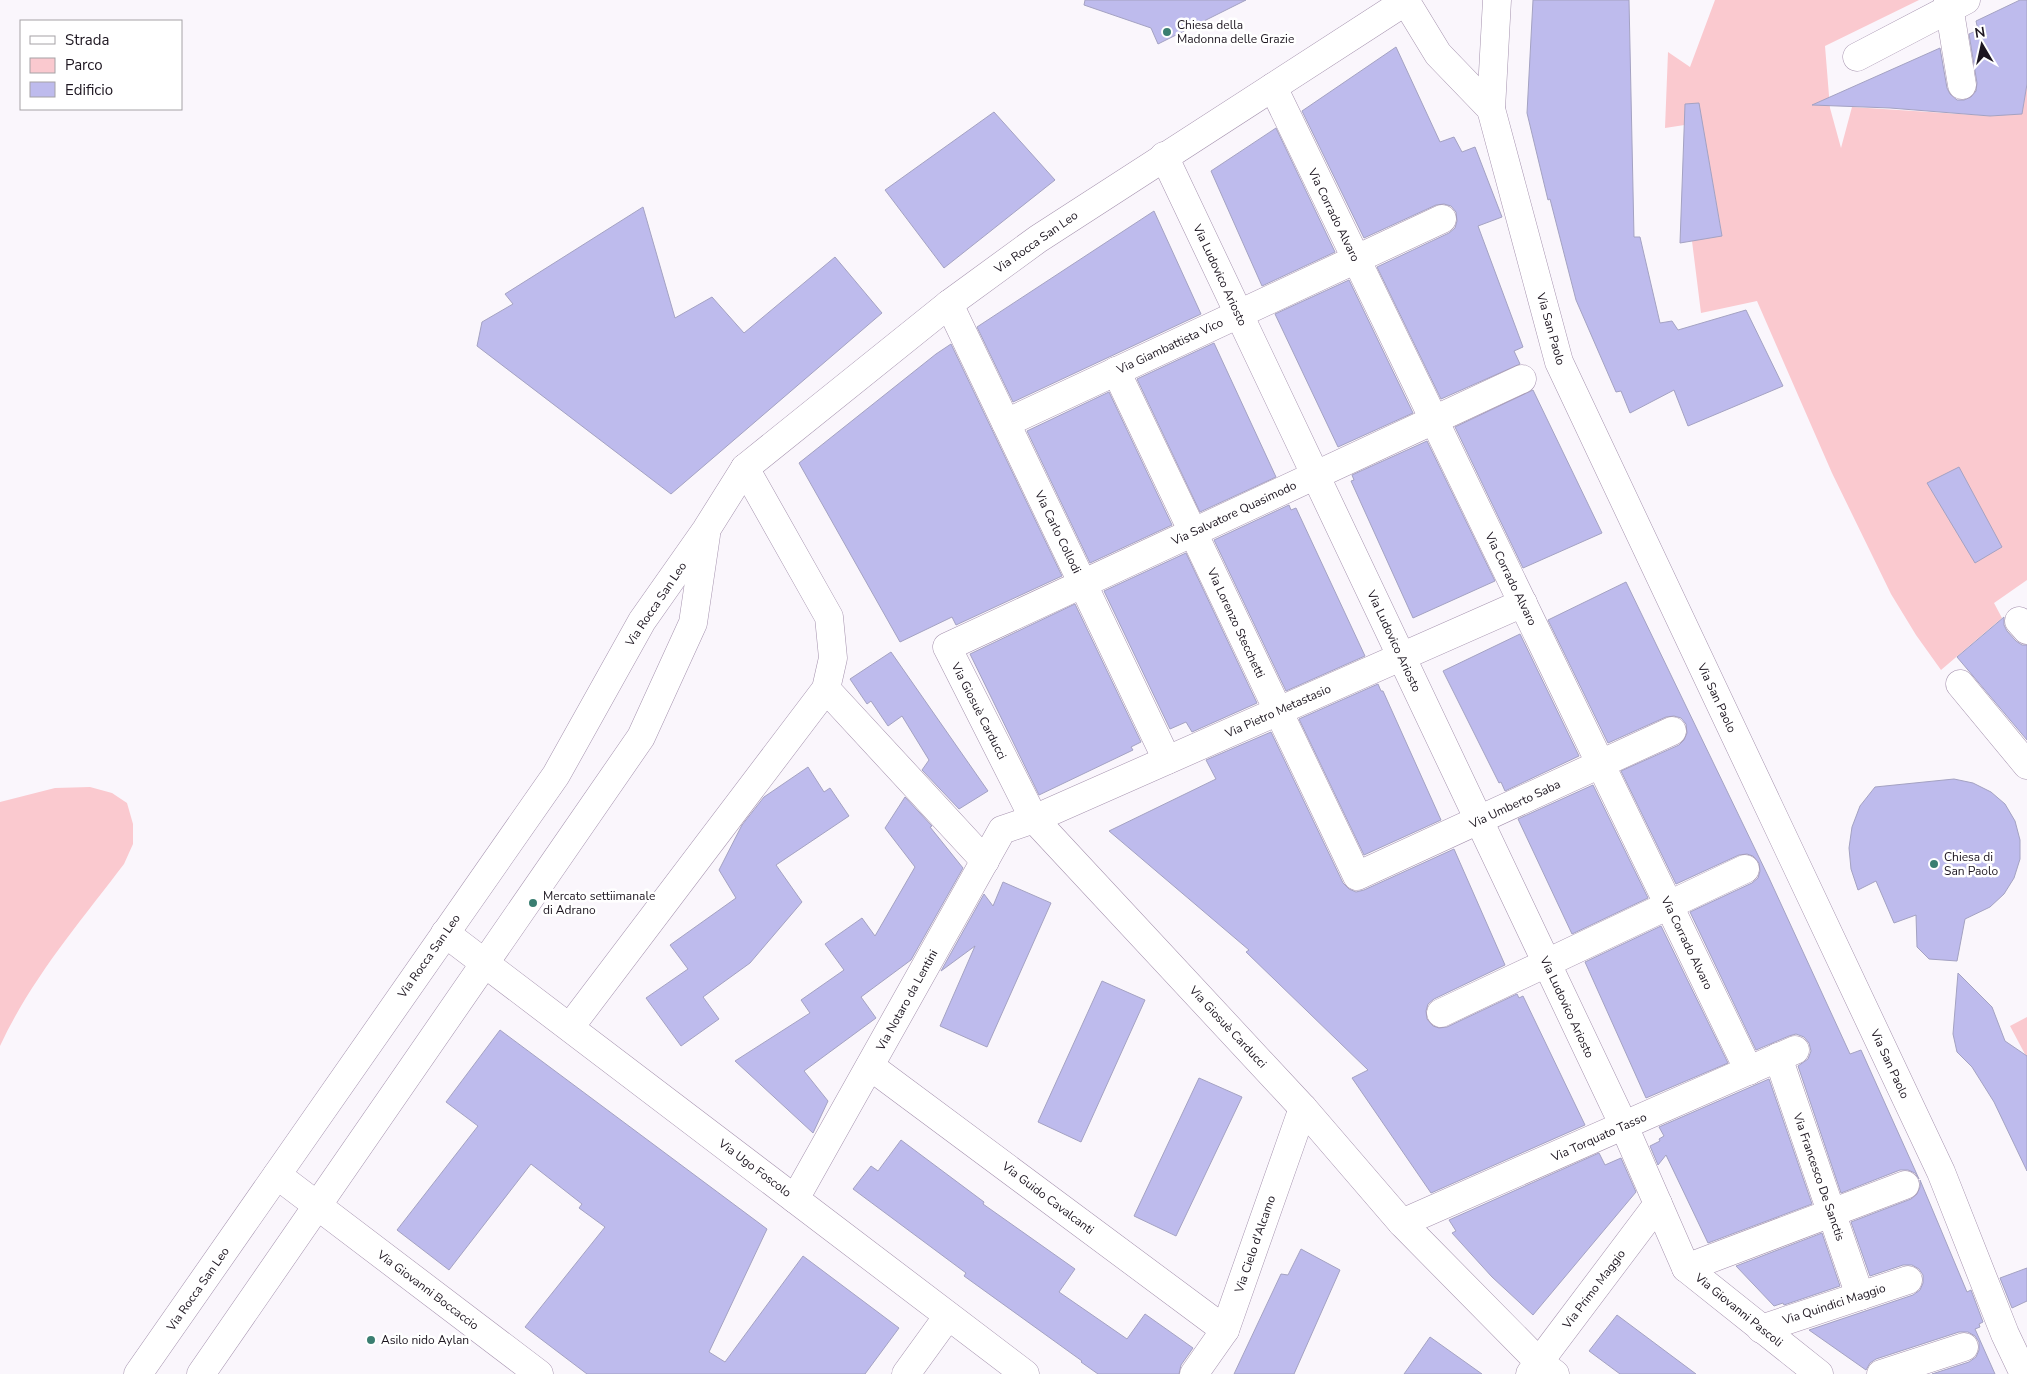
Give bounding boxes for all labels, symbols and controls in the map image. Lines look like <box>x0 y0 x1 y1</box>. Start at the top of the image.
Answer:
place label: Chiesa della Madonna delle Grazie <box>1177 17 1294 47</box>
legend <box>20 20 182 110</box>
north arrow <box>1957 20 2007 70</box>
text: N <box>1973 22 1987 43</box>
marker: Chiesa della Madonna delle Grazie <box>1161 26 1173 38</box>
text: Strada <box>65 30 109 50</box>
text: Parco <box>65 55 103 75</box>
text: Edificio <box>65 80 113 100</box>
street label: Via Corrado Alvaro <box>1304 165 1364 265</box>
street label: Via Rocca San Leo <box>990 207 1081 277</box>
street label: Via Ludovico Ariosto <box>1189 221 1251 329</box>
street label: Via San Paolo <box>1533 290 1569 367</box>
street label: Via Giambattista Vico <box>1113 314 1226 378</box>
street label: Via Salvatore Quasimodo <box>1168 477 1299 549</box>
street label: Via Carlo Collodi <box>1031 487 1085 576</box>
street label: Via Corrado Alvaro <box>1481 529 1541 629</box>
street label: Via Rocca San Leo <box>621 558 690 650</box>
street label: Via Lorenzo Stecchetti <box>1203 565 1268 680</box>
street label: Via Ludovico Ariosto <box>1363 587 1425 695</box>
street label: Via Giosuè Carducci <box>947 659 1010 762</box>
street label: Via San Paolo <box>1694 660 1740 736</box>
street label: Via Pietro Metastasio <box>1222 680 1334 742</box>
street label: Via Umberto Saba <box>1466 776 1563 832</box>
place label: Chiesa di San Paolo <box>1944 849 1998 879</box>
marker: Chiesa di San Paolo <box>1928 858 1940 870</box>
place label: Mercato settiimanale di Adrano <box>543 888 655 918</box>
street label: Via Corrado Alvaro <box>1657 893 1717 993</box>
marker: Mercato settiimanale di Adrano <box>527 897 539 909</box>
street label: Via Rocca San Leo <box>394 911 464 1002</box>
street label: Via Notaro da Lentini <box>872 947 941 1054</box>
street label: Via Ludovico Ariosto <box>1536 953 1598 1061</box>
street label: Via Giosuè Carducci <box>1185 982 1270 1071</box>
street label: Via San Paolo <box>1867 1026 1913 1102</box>
street label: Via Torquato Tasso <box>1548 1109 1649 1166</box>
street label: Via Francesco De Sanctis <box>1789 1110 1849 1243</box>
street label: Via Ugo Foscolo <box>715 1135 795 1201</box>
street label: Via Guido Cavalcanti <box>998 1158 1097 1238</box>
street label: Via Cielo d'Alcamo <box>1231 1193 1279 1296</box>
street label: Via Rocca San Leo <box>163 1244 233 1335</box>
street label: Via Giovanni Boccaccio <box>373 1246 482 1334</box>
street label: Via Primo Maggio <box>1558 1246 1629 1333</box>
street label: Via Giovanni Pascoli <box>1691 1269 1786 1350</box>
street label: Via Quindici Maggio <box>1780 1280 1888 1329</box>
place label: Asilo nido Aylan <box>381 1332 469 1348</box>
marker: Asilo nido Aylan <box>365 1334 377 1346</box>

